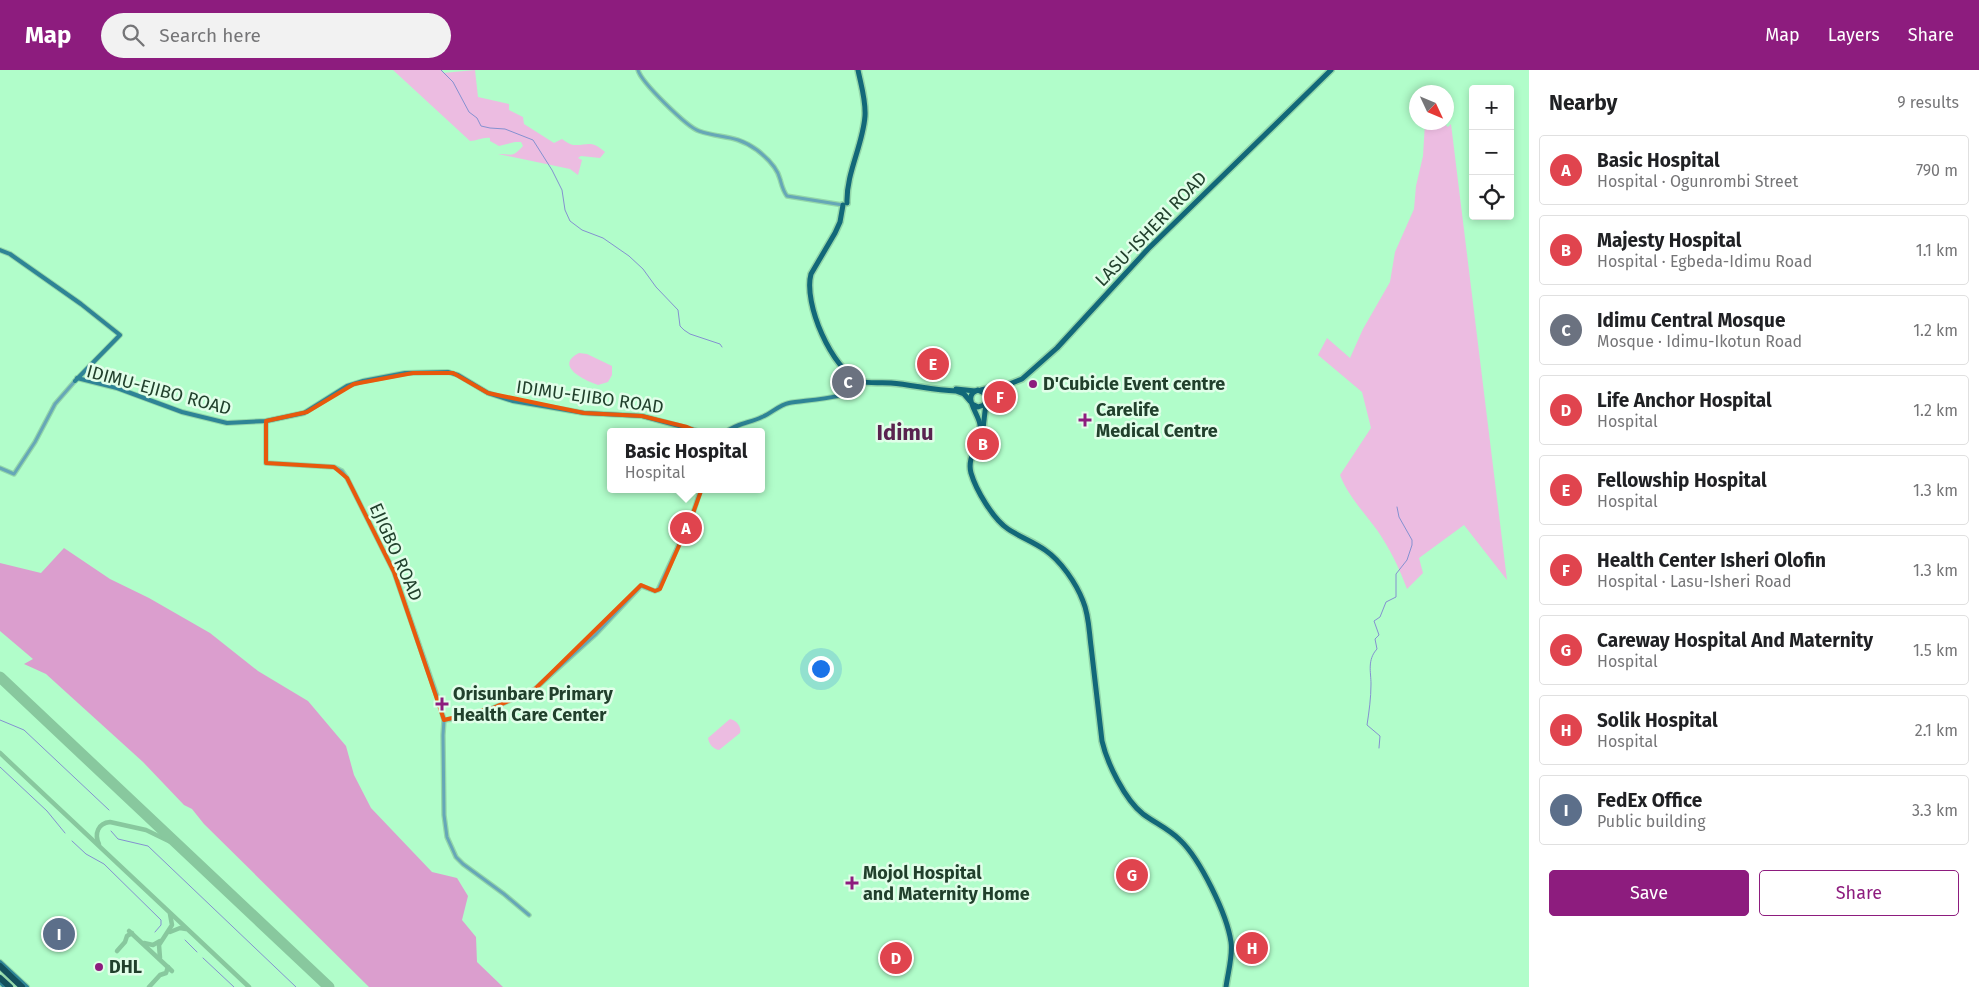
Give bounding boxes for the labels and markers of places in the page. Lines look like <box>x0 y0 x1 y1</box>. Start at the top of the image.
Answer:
pin: E <box>917 345 949 383</box>
pin: C <box>832 363 864 401</box>
place label: D'Cubicle Event centre <box>1043 373 1225 395</box>
pin: F <box>984 378 1016 416</box>
marker: D'Cubicle Event centre <box>1027 378 1039 390</box>
place label: Carelife Medical Centre <box>1096 399 1218 442</box>
marker: Carelife Medical Centre <box>1078 413 1092 427</box>
pin: B <box>967 425 999 463</box>
pin: A <box>670 509 702 547</box>
place label: Orisunbare Primary Health Care Center <box>453 683 613 726</box>
marker: Orisunbare Primary Health Care Center <box>435 697 449 711</box>
pin: G <box>1116 856 1148 894</box>
place label: Mojol Hospital and Maternity Home <box>863 862 1030 905</box>
marker: Mojol Hospital and Maternity Home <box>845 876 859 890</box>
pin: I <box>43 915 75 953</box>
pin: H <box>1236 929 1268 967</box>
pin: D <box>880 939 912 977</box>
place label: DHL <box>109 956 142 978</box>
marker: DHL <box>93 961 105 973</box>

